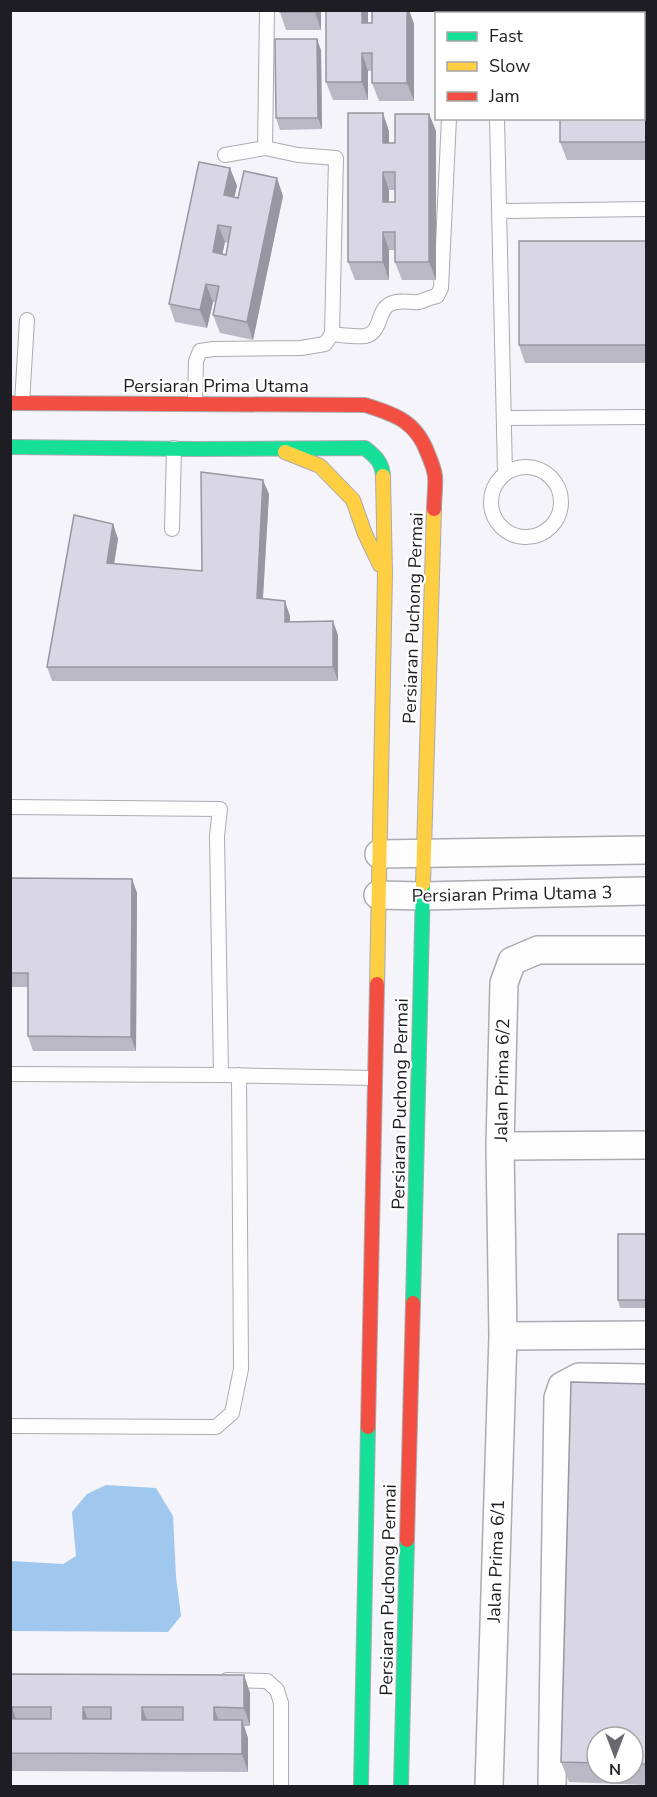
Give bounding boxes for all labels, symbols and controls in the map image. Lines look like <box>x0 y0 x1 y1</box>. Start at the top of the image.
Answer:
legend <box>435 12 645 120</box>
text: Fast <box>489 24 524 48</box>
text: Slow <box>489 54 530 78</box>
text: Jam <box>488 84 520 108</box>
street label: Persiaran Prima Utama <box>123 374 309 398</box>
street label: Persiaran Puchong Permai <box>397 512 429 724</box>
street label: Persiaran Prima Utama 3 <box>411 880 613 908</box>
street label: Persiaran Puchong Permai <box>386 998 414 1210</box>
street label: Jalan Prima 6/2 <box>489 1018 515 1143</box>
street label: Persiaran Puchong Permai <box>374 1484 402 1696</box>
street label: Jalan Prima 6/1 <box>482 1499 510 1624</box>
north arrow <box>585 1725 645 1785</box>
text: N <box>609 1758 621 1780</box>

